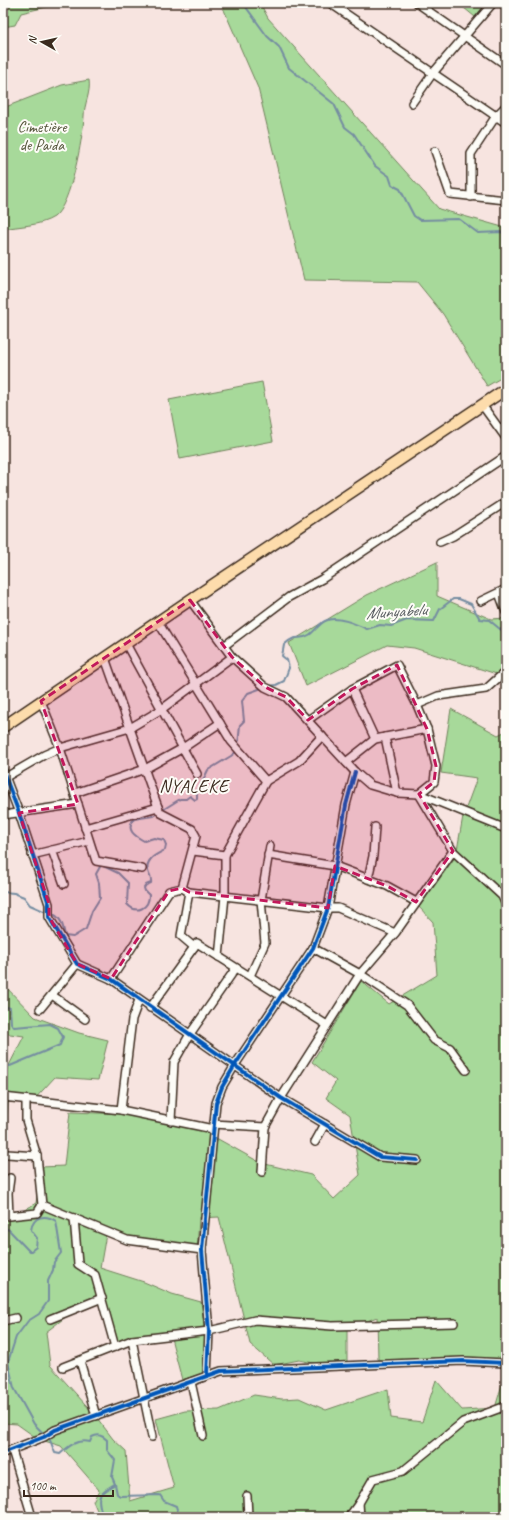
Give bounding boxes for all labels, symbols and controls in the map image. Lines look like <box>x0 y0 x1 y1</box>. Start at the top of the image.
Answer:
north arrow <box>22 22 62 62</box>
text: N <box>25 34 40 45</box>
park label: Cimetière de Paida <box>17 117 68 155</box>
water label: Munyabelu <box>365 599 430 624</box>
district label: NYALEKE <box>159 775 230 797</box>
scale bar <box>24 1472 113 1498</box>
text: 100 m <box>30 1478 57 1494</box>

